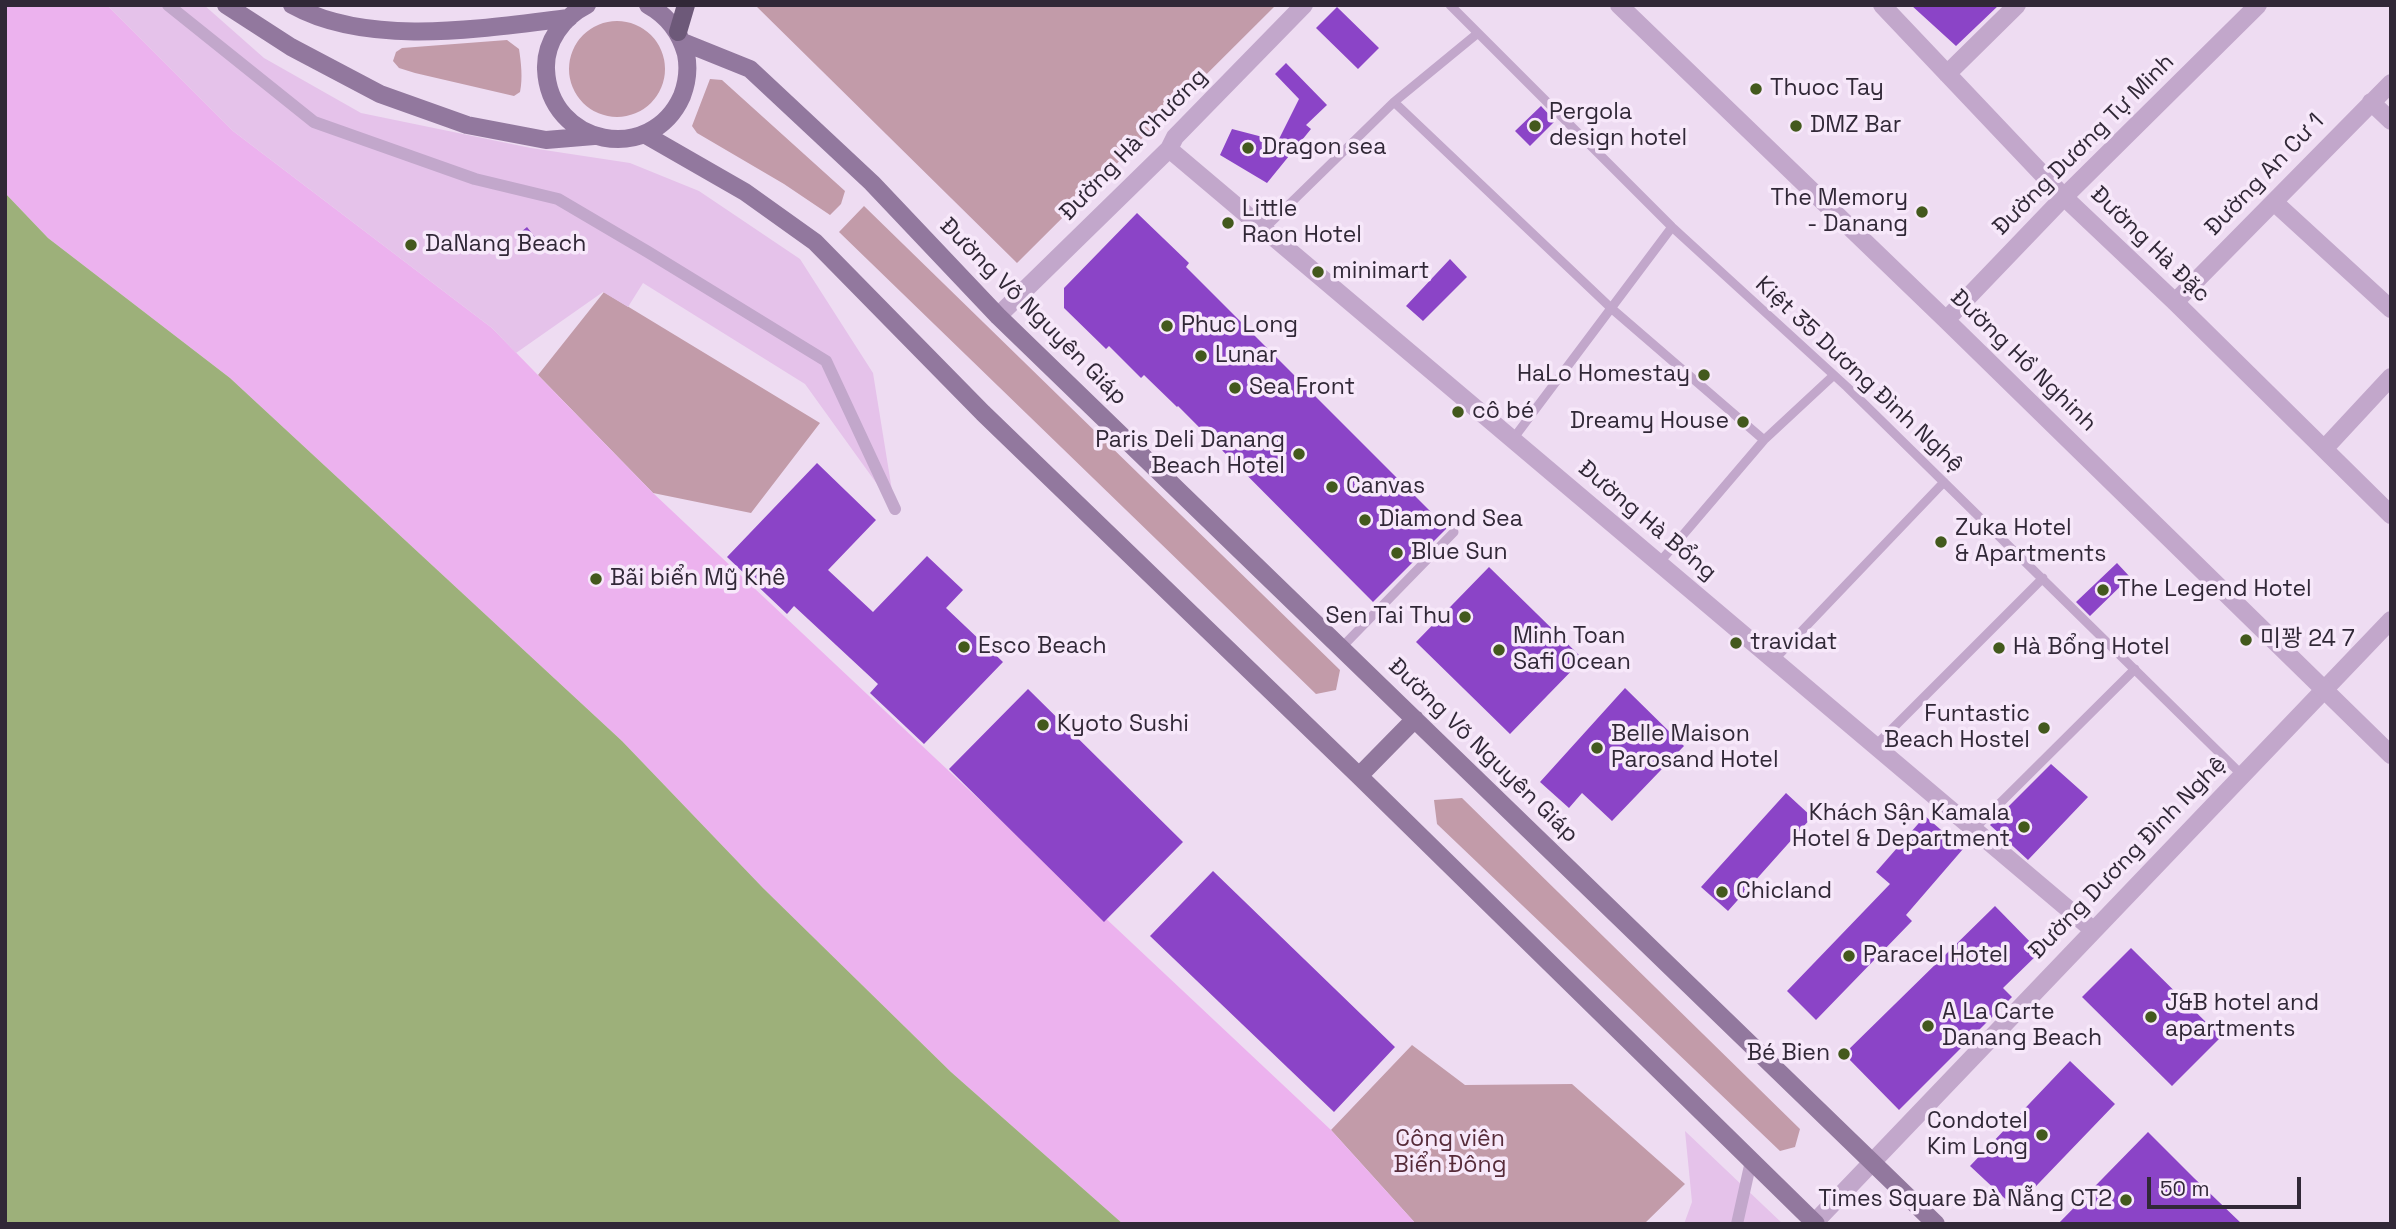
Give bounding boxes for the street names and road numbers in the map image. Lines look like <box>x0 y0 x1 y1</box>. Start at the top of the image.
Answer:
street label: Đường Dương Tự Minh <box>1988 49 2180 241</box>
street label: Đường Hà Chương <box>1055 63 1213 227</box>
street label: Đường An Cư 1 <box>2200 108 2330 242</box>
street label: Đường Hà Đặc <box>2085 181 2215 309</box>
street label: Đường Võ Nguyên Giáp <box>934 213 1132 411</box>
street label: Kiệt 35 Dương Đình Nghệ <box>1749 271 1969 479</box>
street label: Đường Hồ Nghinh <box>1944 284 2102 438</box>
street label: Đường Hà Bổng <box>1572 455 1722 587</box>
street label: Đường Võ Nguyên Giáp <box>1382 653 1584 849</box>
street label: Đường Dương Đình Nghệ <box>2024 751 2232 965</box>

